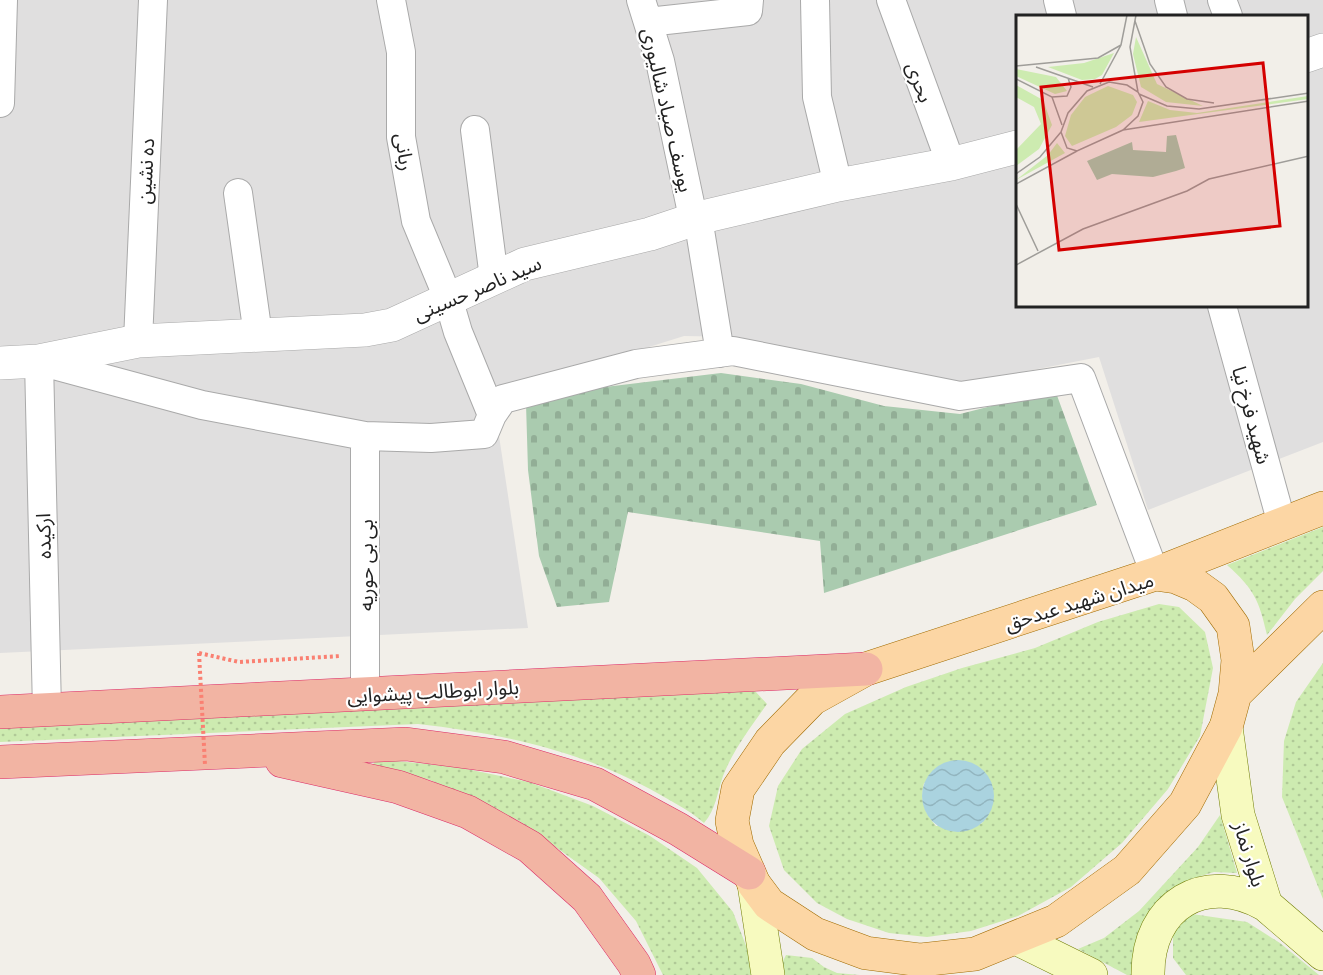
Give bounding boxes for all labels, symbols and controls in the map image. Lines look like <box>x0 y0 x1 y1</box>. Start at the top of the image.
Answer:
inset map <box>1016 15 1308 308</box>
street label: یوسف صیاد شالیوری <box>636 25 700 195</box>
street label: بحری <box>900 58 940 106</box>
street label: ربانی <box>389 131 421 173</box>
street label: ده نشین <box>130 137 160 205</box>
street label: سید ناصر حسینی <box>409 249 545 327</box>
street label: شهید فرخ نیا <box>1224 363 1278 467</box>
street label: ارکیده <box>29 513 57 559</box>
street label: بی بی حوریه <box>352 519 379 611</box>
street label: میدان شهید عبدحق <box>1001 566 1157 636</box>
street label: بلوار ابوطالب پیشوایی <box>346 673 520 709</box>
street label: بلوار نماز <box>1227 817 1273 890</box>

